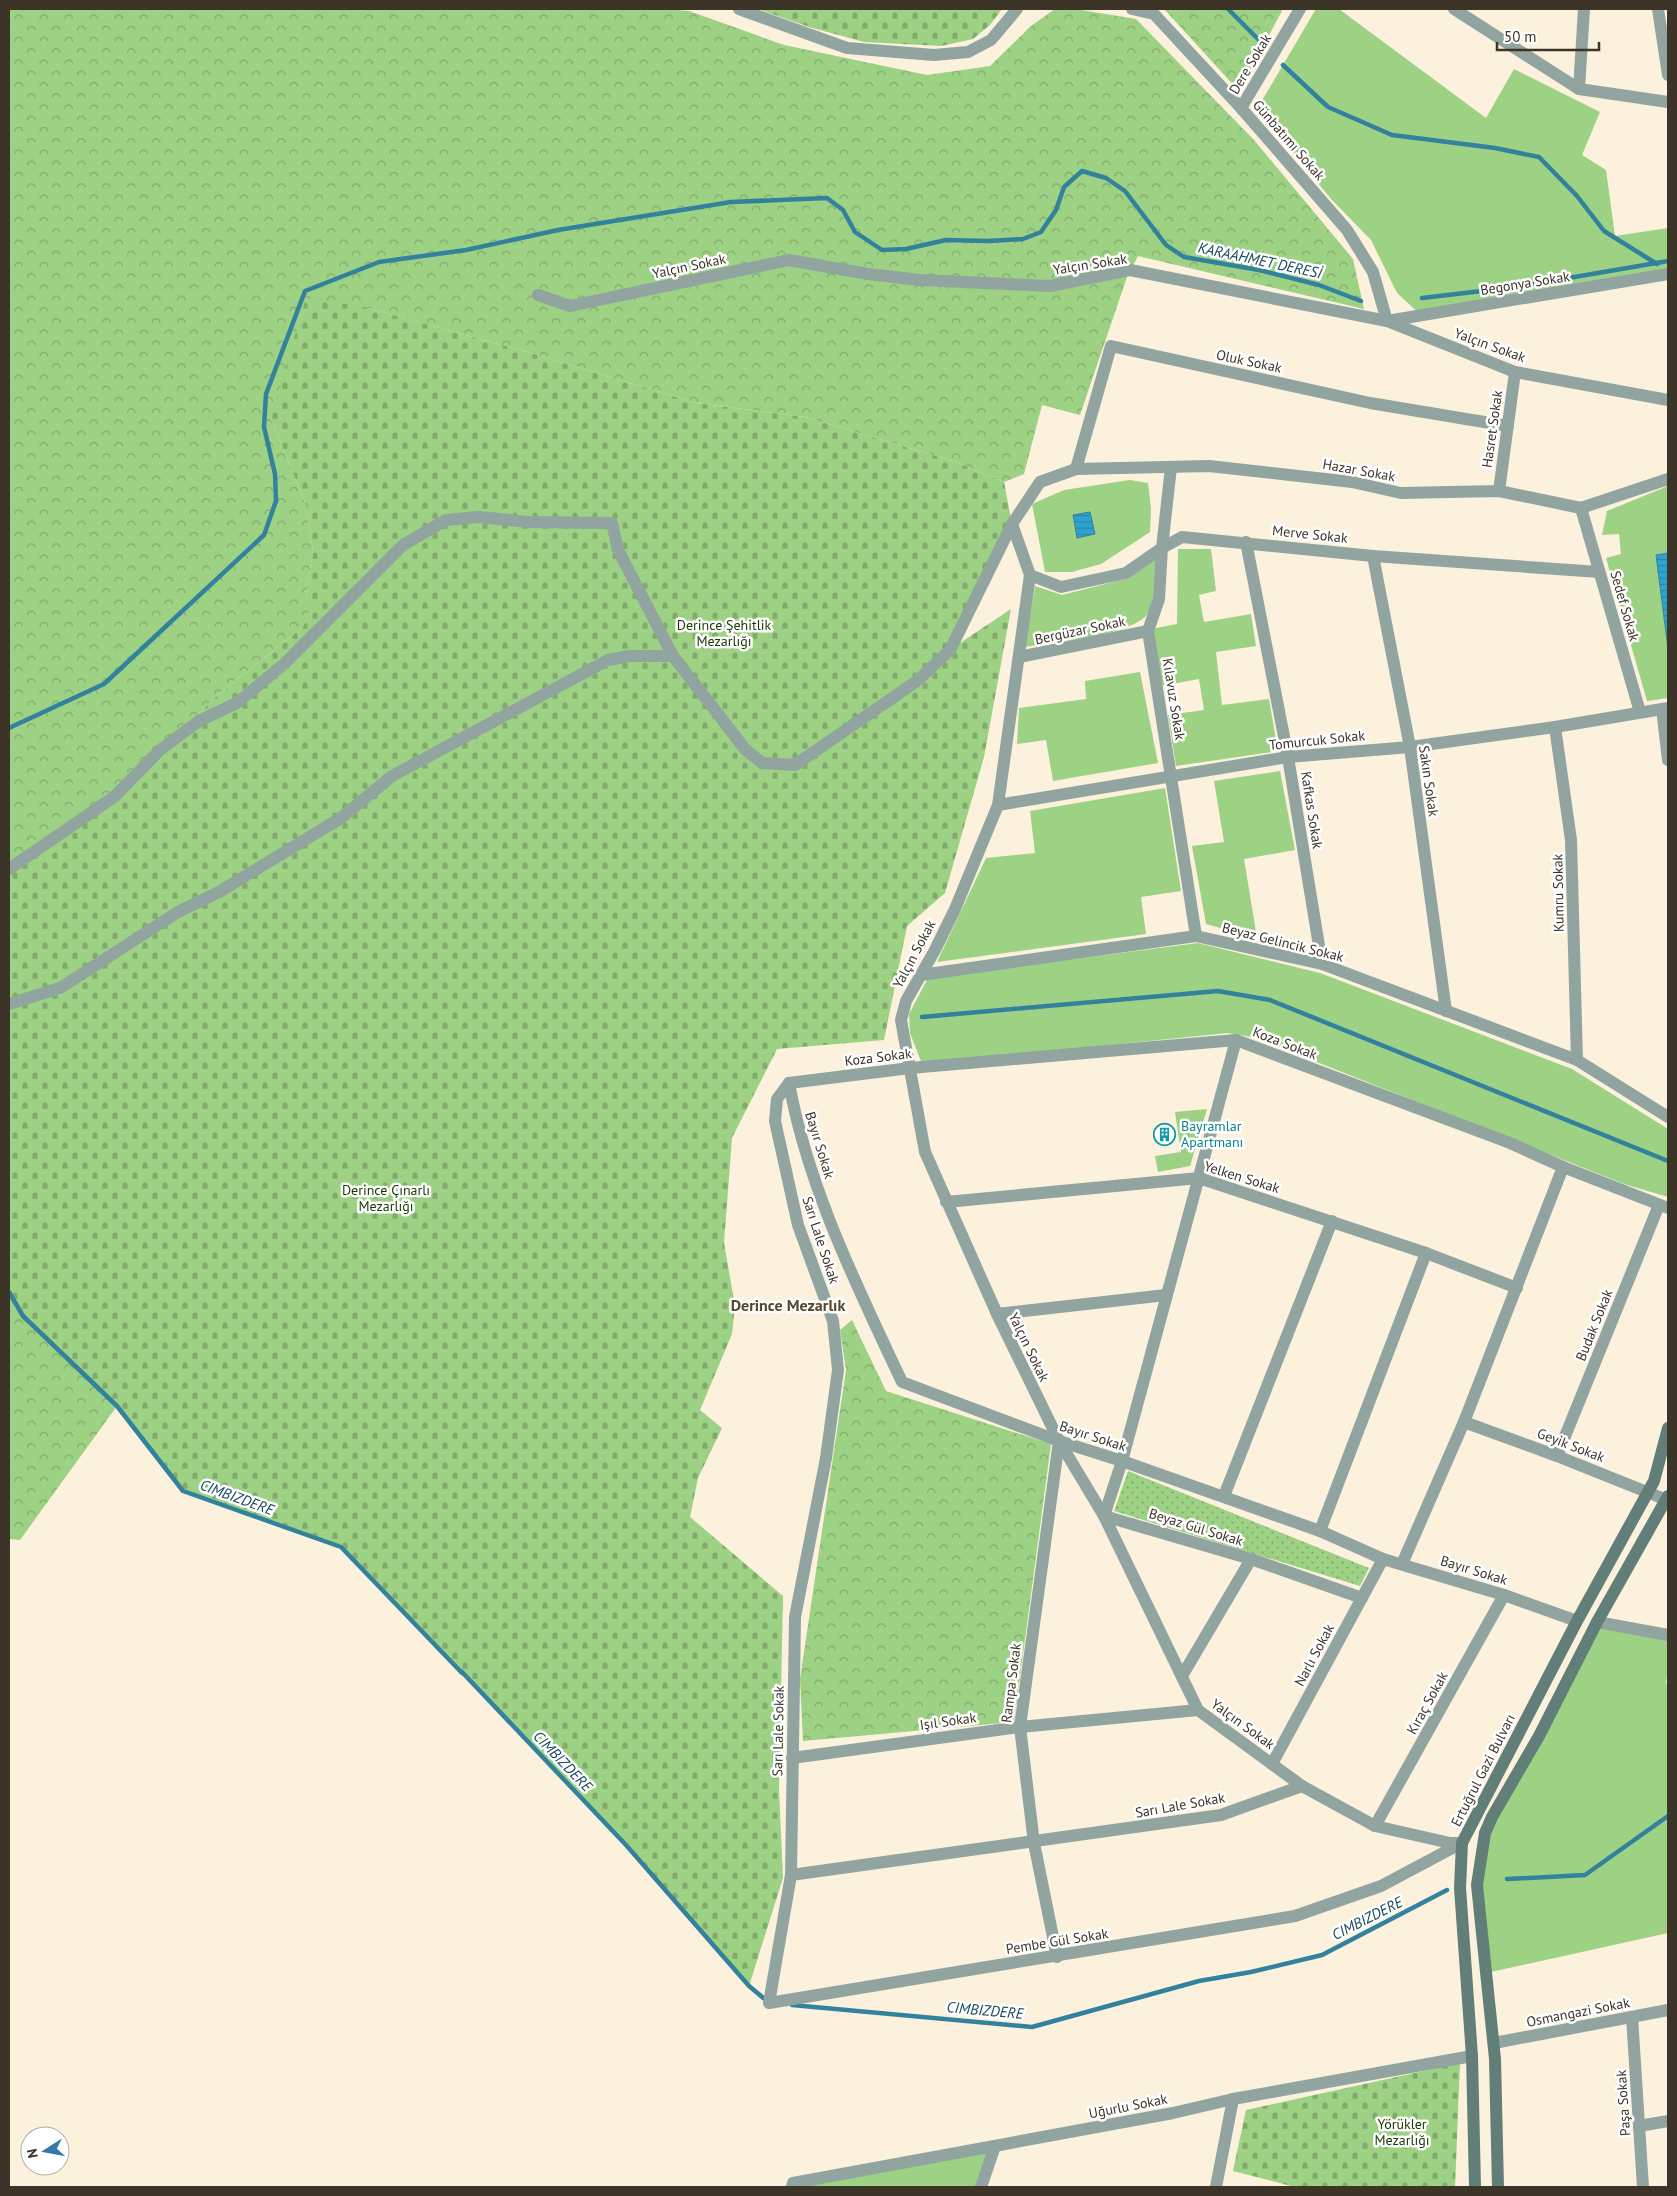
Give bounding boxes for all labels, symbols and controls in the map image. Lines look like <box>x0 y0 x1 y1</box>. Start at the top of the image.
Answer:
scale bar <box>1497 20 1600 52</box>
text: 50 m <box>1504 27 1537 46</box>
street label: Dere Sokak <box>1225 30 1275 97</box>
street label: Günbatımı Sokak <box>1249 96 1329 184</box>
water label: KARAAHMET DERESİ <box>1196 238 1325 283</box>
street label: Yalçın Sokak <box>651 249 728 283</box>
street label: Yalçın Sokak <box>1052 249 1129 279</box>
street label: Begonya Sokak <box>1479 267 1571 299</box>
street label: Yalçın Sokak <box>1452 324 1528 366</box>
street label: Oluk Sokak <box>1215 345 1284 377</box>
street label: Hasret Sokak <box>1478 389 1506 469</box>
street label: Hazar Sokak <box>1321 455 1397 485</box>
street label: Merve Sokak <box>1271 521 1349 547</box>
street label: Sedef Sokak <box>1606 569 1644 644</box>
street label: Bergüzar Sokak <box>1033 612 1127 648</box>
park label: Derince Şehitlik Mezarlığı <box>677 616 772 650</box>
street label: Kılavuz Sokak <box>1159 657 1189 741</box>
street label: Tomurcuk Sokak <box>1268 726 1366 754</box>
street label: Sakın Sokak <box>1415 744 1443 818</box>
street label: Kafkas Sokak <box>1297 770 1327 850</box>
street label: Kumru Sokak <box>1548 853 1568 932</box>
street label: Yalçın Sokak <box>889 917 940 991</box>
street label: Beyaz Gelincik Sokak <box>1220 918 1346 966</box>
street label: Koza Sokak <box>1250 1023 1320 1064</box>
street label: Koza Sokak <box>843 1044 913 1070</box>
street label: Bayır Sokak <box>801 1109 839 1181</box>
place label: Bayramlar Apartmanı <box>1181 1117 1243 1151</box>
building icon: Bayramlar Apartmanı <box>1153 1122 1177 1146</box>
street label: Yelken Sokak <box>1202 1157 1282 1197</box>
park label: Derince Çınarlı Mezarlığı <box>342 1181 430 1215</box>
street label: Sarı Lale Sokak <box>798 1194 844 1286</box>
street label: Budak Sokak <box>1572 1286 1617 1363</box>
district label: Derince Mezarlık <box>731 1295 845 1315</box>
street label: Yalçın Sokak <box>1005 1310 1054 1385</box>
street label: Bayır Sokak <box>1057 1417 1129 1455</box>
street label: Geyik Sokak <box>1535 1424 1608 1466</box>
water label: CIMBIZDERE <box>198 1475 278 1520</box>
street label: Beyaz Gül Sokak <box>1147 1504 1245 1550</box>
street label: Bayır Sokak <box>1438 1551 1510 1589</box>
street label: Narlı Sokak <box>1290 1620 1338 1689</box>
street label: Rampa Sokak <box>997 1642 1025 1724</box>
street label: Kıraç Sokak <box>1402 1668 1452 1738</box>
street label: Sarı Lale Sokak <box>768 1685 788 1777</box>
street label: Yalçın Sokak <box>1208 1695 1279 1753</box>
street label: Işıl Sokak <box>919 1708 978 1734</box>
street label: Ertuğrul Gazi Bulvarı <box>1447 1711 1519 1829</box>
water label: CIMBIZDERE <box>529 1727 598 1796</box>
street label: Sarı Lale Sokak <box>1134 1788 1227 1822</box>
water label: CIMBIZDERE <box>1328 1891 1407 1944</box>
street label: Pembe Gül Sokak <box>1005 1924 1110 1958</box>
street label: Osmangazi Sokak <box>1525 1993 1632 2031</box>
water label: CIMBIZDERE <box>946 1997 1026 2023</box>
street label: Paşa Sokak <box>1612 2069 1634 2137</box>
street label: Uğurlu Sokak <box>1087 2090 1169 2122</box>
park label: Yörükler Mezarlığı <box>1374 2115 1430 2149</box>
north arrow <box>20 2126 70 2176</box>
text: N <box>23 2147 42 2160</box>

